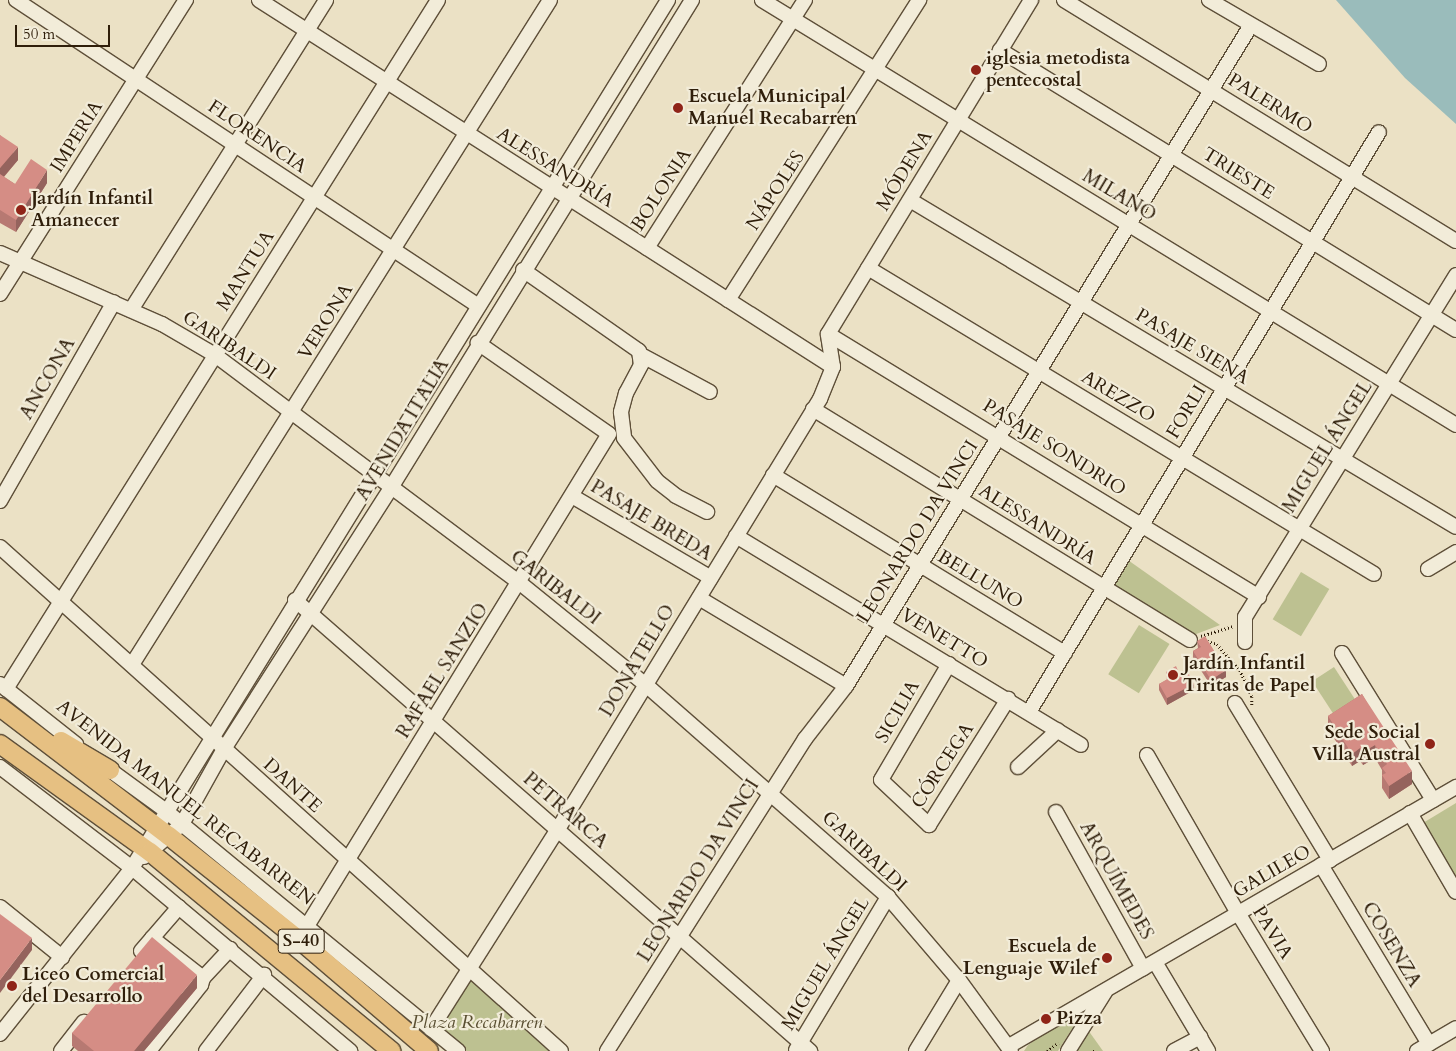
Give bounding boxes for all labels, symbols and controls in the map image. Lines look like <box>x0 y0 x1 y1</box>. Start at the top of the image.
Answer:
scale bar <box>18 15 112 47</box>
text: 50 m <box>23 24 55 44</box>
place label: iglesia metodista pentecostal <box>986 48 1130 92</box>
marker: iglesia metodista pentecostal <box>970 64 982 76</box>
street label: PALERMO <box>1223 69 1317 139</box>
place label: Escuela Municipal Manuel Recabarren <box>688 86 857 130</box>
street label: FLORENCIA <box>203 96 311 178</box>
street label: IMPERIA <box>46 97 108 177</box>
marker: Escuela Municipal Manuel Recabarren <box>672 102 684 114</box>
street label: ALESSANDRÍA <box>492 123 618 213</box>
street label: MÓDENA <box>872 127 938 215</box>
street label: TRIESTE <box>1198 143 1278 205</box>
street label: BOLONIA <box>627 145 697 235</box>
street label: NÁPOLES <box>742 147 810 235</box>
street label: MILANO <box>1078 165 1160 227</box>
place label: Jardín Infantil Amanecer <box>31 188 153 232</box>
marker: Jardín Infantil Amanecer <box>15 204 27 216</box>
street label: MANTUA <box>212 227 280 315</box>
street label: VERONA <box>294 280 358 364</box>
street label: PASAJE SIENA <box>1131 304 1253 390</box>
street label: GARIBALDI <box>178 306 280 386</box>
street label: ANCONA <box>16 334 80 424</box>
street label: AVENIDA ITALIA <box>352 355 454 505</box>
street label: AREZZO <box>1077 366 1159 428</box>
street label: MIGUEL ÁNGEL <box>1278 377 1378 517</box>
street label: FORLI <box>1162 381 1212 443</box>
street label: PASAJE SONDRIO <box>978 395 1130 501</box>
street label: LEONARDO DA VINCI <box>852 436 984 628</box>
street label: PASAJE BREDA <box>586 476 716 566</box>
street label: ALESSANDRÍA <box>974 480 1100 570</box>
street label: GARIBALDI <box>505 546 605 630</box>
street label: BELLUNO <box>933 546 1027 614</box>
street label: RAFAEL SANZIO <box>392 599 494 743</box>
street label: DONATELLO <box>596 601 680 721</box>
street label: VENETTO <box>896 604 992 674</box>
place label: Jardín Infantil Tiritas de Papel <box>1183 653 1315 697</box>
marker: Jardín Infantil Tiritas de Papel <box>1167 669 1179 681</box>
street label: SICILIA <box>871 677 925 747</box>
street label: AVENIDA MANUEL RECABARREN <box>51 695 319 911</box>
street label: CÓRCEGA <box>907 719 979 813</box>
place label: Sede Social Villa Austral <box>1312 722 1420 766</box>
marker: Sede Social Villa Austral <box>1424 738 1436 750</box>
street label: DANTE <box>258 754 326 818</box>
street label: PETRARCA <box>518 768 612 854</box>
street label: LEONARDO DA VINCI <box>633 775 765 967</box>
street label: GARIBALDI <box>817 807 911 897</box>
street label: ARQUÍMEDES <box>1074 818 1158 944</box>
street label: GALILEO <box>1229 841 1315 903</box>
street label: MIGUEL ÁNGEL <box>777 893 875 1035</box>
street label: COSENZA <box>1357 898 1425 992</box>
street label: PAVIA <box>1247 902 1297 964</box>
road number: S-40 <box>277 926 325 956</box>
place label: Escuela de Lenguaje Wilef <box>963 936 1097 980</box>
marker: Escuela de Lenguaje Wilef <box>1101 952 1113 964</box>
place label: Liceo Comercial del Desarrollo <box>22 964 164 1008</box>
marker: Liceo Comercial del Desarrollo <box>6 980 18 992</box>
place label: Pizza <box>1056 1008 1102 1030</box>
park label: Plaza Recabarren <box>412 1012 542 1034</box>
marker: Pizza <box>1040 1013 1052 1025</box>

